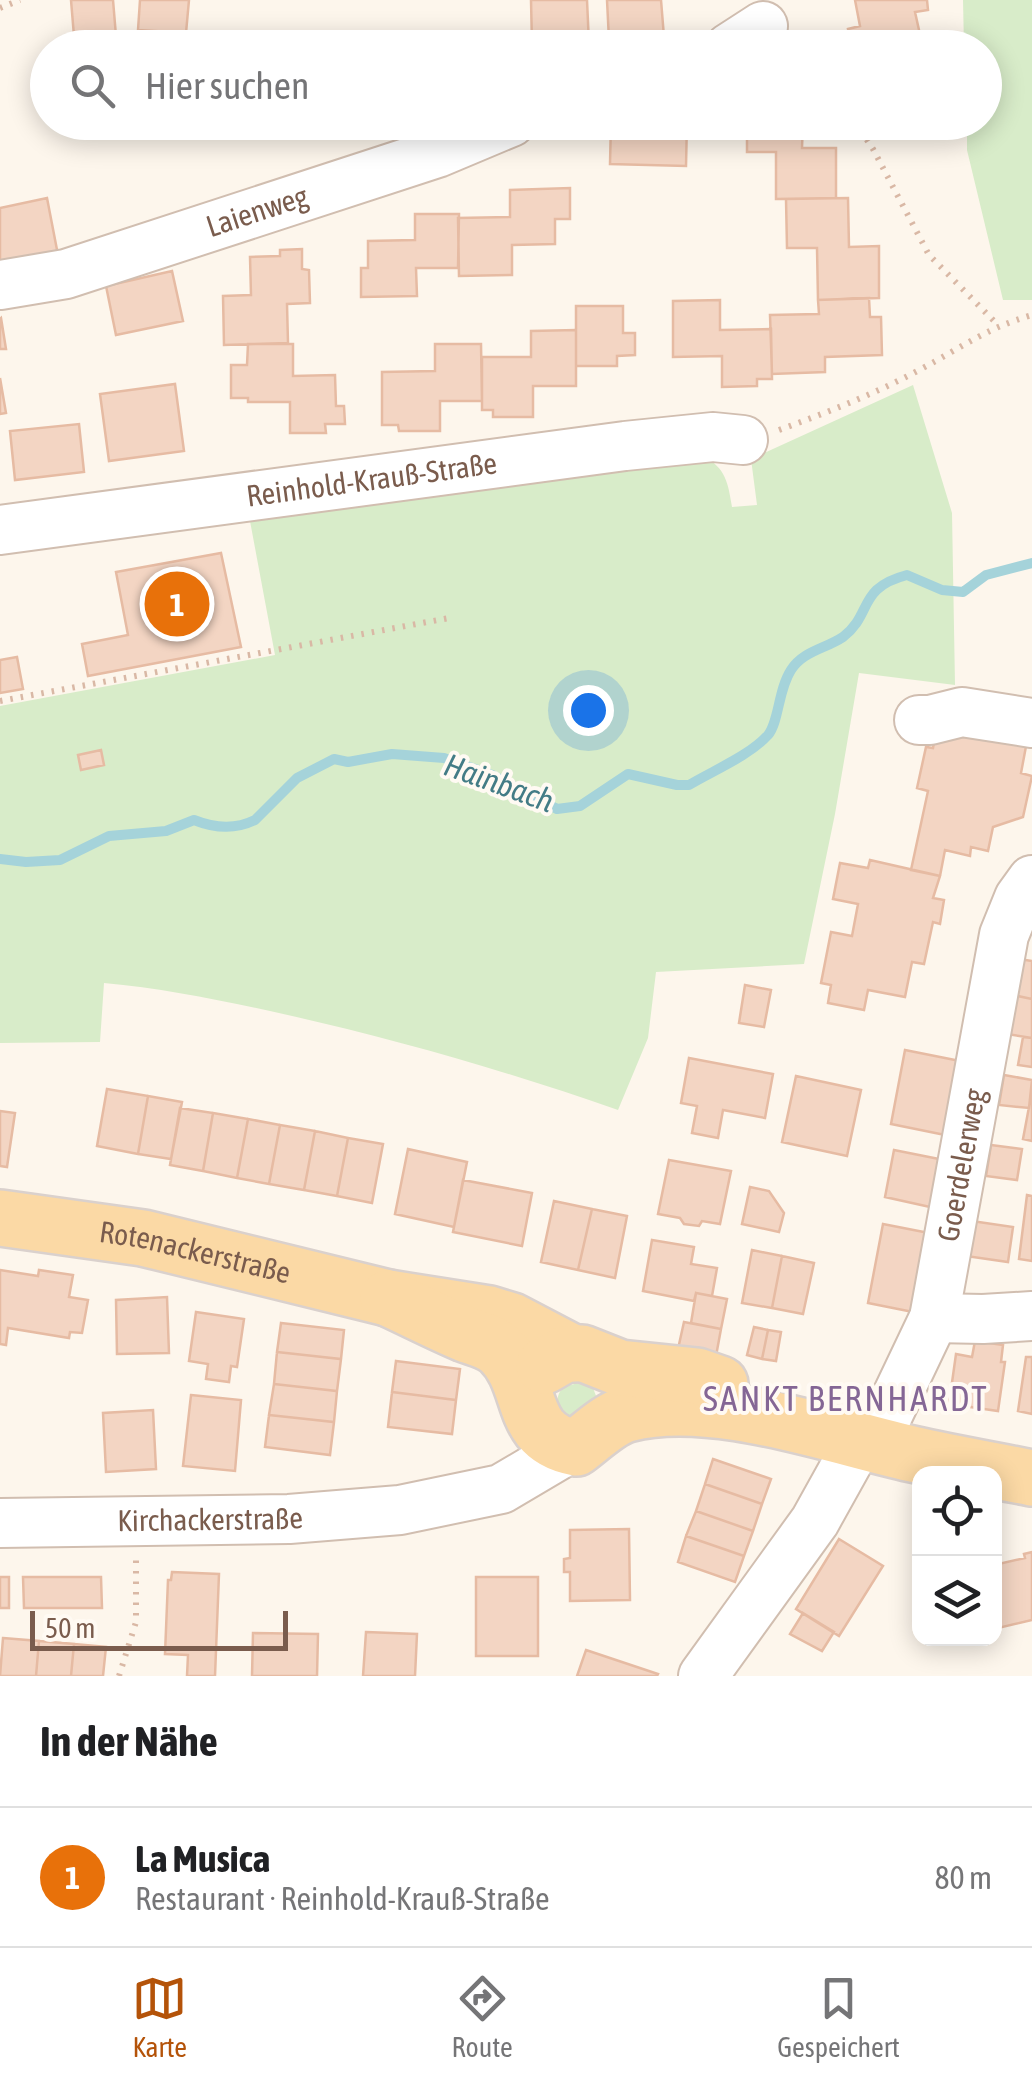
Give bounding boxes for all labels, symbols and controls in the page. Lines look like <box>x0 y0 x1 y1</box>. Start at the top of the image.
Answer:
search box <box>30 30 1002 140</box>
icon: search <box>65 58 120 113</box>
text: Hier suchen <box>145 64 309 107</box>
street label: Laienweg <box>202 178 312 243</box>
street label: Reinhold-Krauß-Straße <box>244 445 499 513</box>
pin: 1 <box>144 566 210 642</box>
your location <box>563 685 614 736</box>
water label: Hainbach <box>439 746 559 819</box>
street label: Goerdelerweg <box>930 1086 992 1244</box>
street label: Rotenackerstraße <box>97 1214 294 1289</box>
district label: SANKT BERNHARDT <box>703 1378 989 1418</box>
map controls <box>912 1466 1002 1646</box>
button: locate <box>912 1466 1002 1556</box>
street label: Kirchackerstraße <box>117 1500 304 1537</box>
button: layers <box>912 1556 1002 1646</box>
scale bar <box>30 1606 288 1650</box>
text: 50 m <box>45 1612 95 1644</box>
text: In der Nähe <box>40 1717 218 1765</box>
text: La Musica <box>135 1837 270 1880</box>
text: 1 <box>65 1859 80 1896</box>
text: 80 m <box>934 1859 992 1896</box>
text: Restaurant · Reinhold-Krauß-Straße <box>135 1880 549 1917</box>
tab: Karte <box>132 1971 187 2063</box>
tab: Route <box>452 1971 513 2063</box>
tab: Gespeichert <box>777 1971 900 2063</box>

